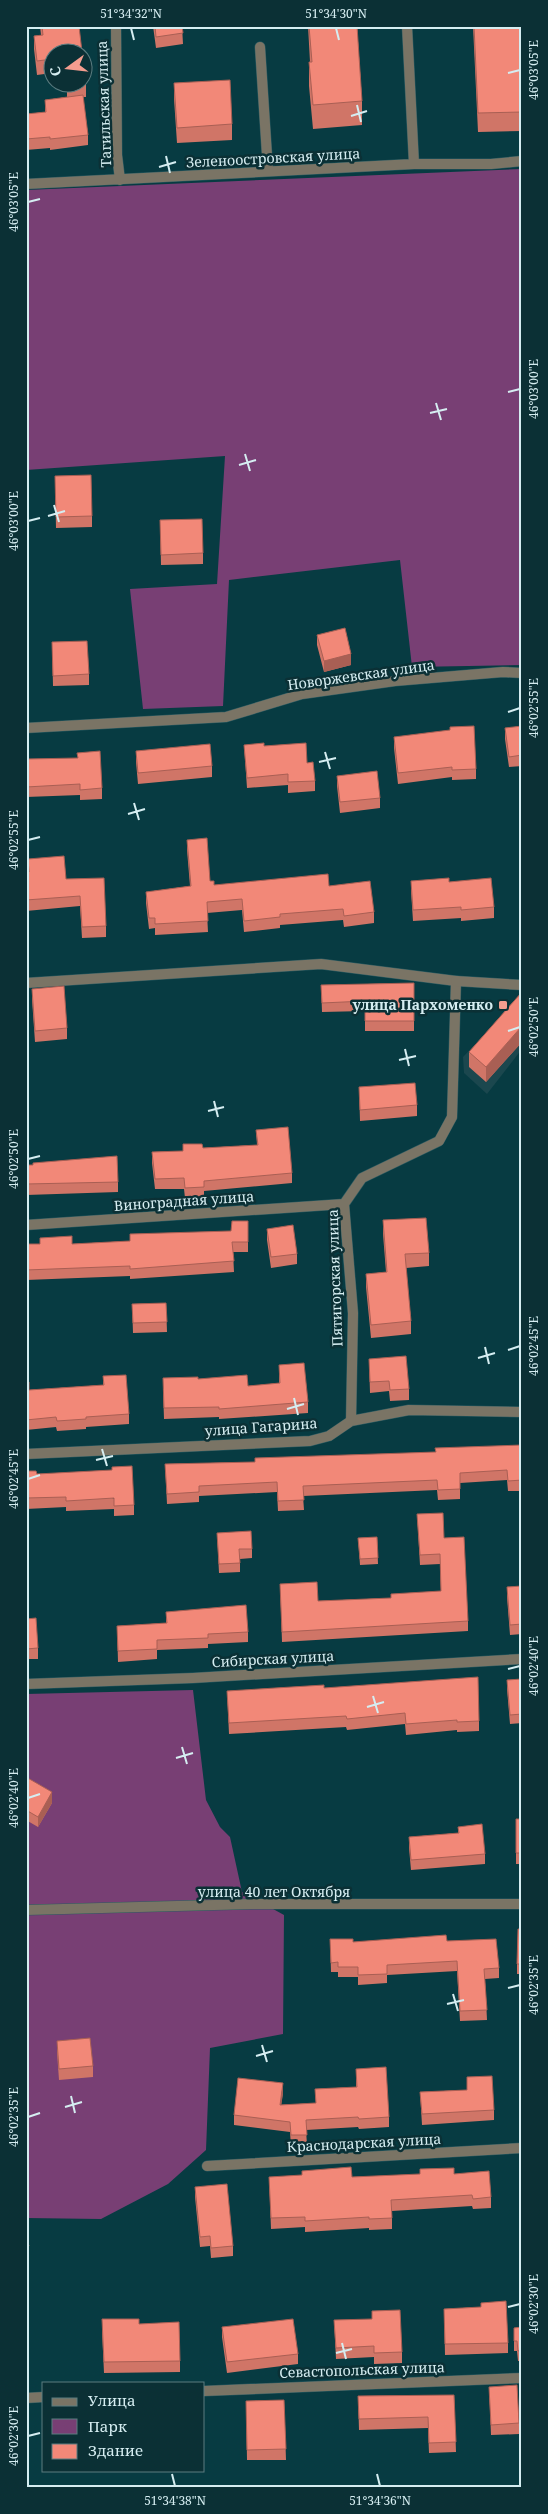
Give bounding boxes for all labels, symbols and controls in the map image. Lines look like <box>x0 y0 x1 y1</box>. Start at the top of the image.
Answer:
text: 51°34'32"N <box>100 5 162 22</box>
text: 51°34'30"N <box>305 5 367 22</box>
street label: Тагильская улица <box>92 40 115 168</box>
text: 46°03'05"E <box>525 40 542 100</box>
north arrow <box>42 42 92 92</box>
text: С <box>45 65 65 78</box>
street label: Зеленоостровская улица <box>185 143 361 172</box>
text: 46°03'05"E <box>5 172 22 232</box>
text: 46°03'00"E <box>525 359 542 419</box>
text: 46°03'00"E <box>5 491 22 551</box>
street label: Новоржевская улица <box>286 655 436 694</box>
text: 46°02'55"E <box>525 678 542 738</box>
text: 46°02'55"E <box>5 810 22 870</box>
place label: улица Пархоменко <box>352 995 493 1014</box>
text: 46°02'50"E <box>525 997 542 1057</box>
marker: улица Пархоменко <box>497 999 509 1011</box>
text: 46°02'50"E <box>5 1129 22 1189</box>
street label: Виноградная улица <box>113 1186 255 1215</box>
street label: Пятигорская улица <box>323 1209 346 1347</box>
text: 46°02'45"E <box>525 1316 542 1376</box>
street label: улица Гагарина <box>204 1413 318 1440</box>
text: 46°02'45"E <box>5 1449 22 1509</box>
text: 46°02'40"E <box>525 1636 542 1696</box>
street label: Сибирская улица <box>211 1646 335 1671</box>
text: 46°02'40"E <box>5 1768 22 1828</box>
street label: улица 40 лет Октября <box>198 1882 350 1901</box>
text: 46°02'35"E <box>525 1955 542 2015</box>
text: 46°02'35"E <box>5 2087 22 2147</box>
street label: Краснодарская улица <box>286 2129 442 2156</box>
text: 46°02'30"E <box>525 2274 542 2334</box>
street label: Севастопольская улица <box>279 2357 445 2382</box>
legend <box>42 2382 205 2472</box>
text: Улица <box>88 2390 136 2410</box>
text: 46°02'30"E <box>5 2406 22 2466</box>
text: Парк <box>88 2416 127 2436</box>
text: Здание <box>88 2440 143 2460</box>
text: 51°34'38"N <box>144 2492 206 2509</box>
text: 51°34'36"N <box>349 2492 411 2509</box>

